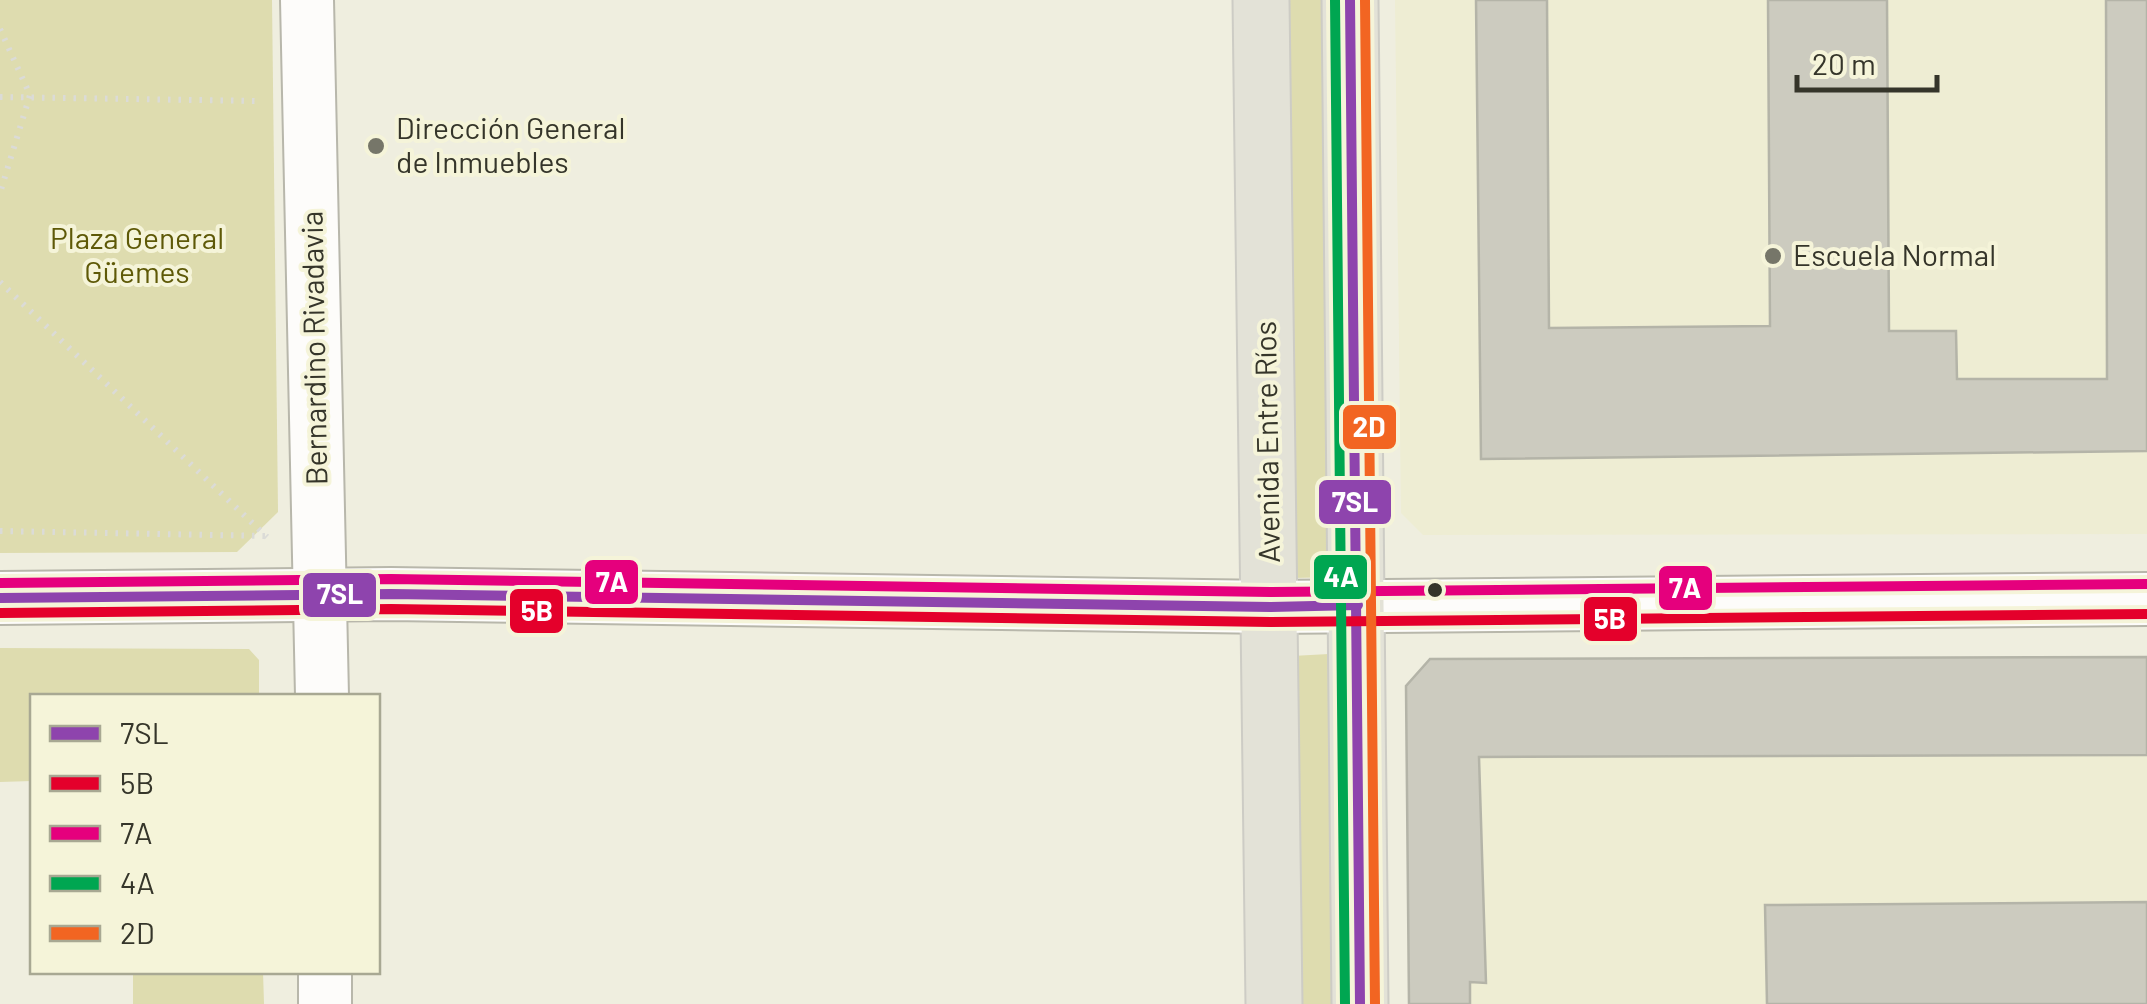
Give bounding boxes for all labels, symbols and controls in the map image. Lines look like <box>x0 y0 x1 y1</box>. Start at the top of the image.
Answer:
scale bar <box>1797 30 1937 92</box>
text: 20 m <box>1812 45 1876 81</box>
place label: Dirección General de Inmuebles <box>396 109 625 179</box>
marker: Dirección General de Inmuebles <box>365 135 387 157</box>
street label: Bernardino Rivadavia <box>293 211 333 486</box>
park label: Plaza General Güemes <box>50 219 224 289</box>
place label: Escuela Normal <box>1793 236 1996 272</box>
marker: Escuela Normal <box>1762 245 1784 267</box>
street label: Avenida Entre Ríos <box>1246 321 1286 563</box>
line badge: 2D <box>1341 403 1398 451</box>
text: 2D <box>1353 409 1385 443</box>
line badge: 7SL <box>1317 478 1393 526</box>
text: 7SL <box>1332 484 1378 518</box>
line badge: 4A <box>1312 553 1369 601</box>
line badge: 7A <box>583 558 640 606</box>
text: 4A <box>1323 559 1359 593</box>
text: 7A <box>596 564 629 598</box>
line badge: 7A <box>1657 564 1714 612</box>
text: 7A <box>1669 570 1702 604</box>
line badge: 7SL <box>301 571 378 619</box>
text: 7SL <box>317 576 363 610</box>
unlabelled marker <box>1425 580 1445 600</box>
line badge: 5B <box>508 587 565 635</box>
text: 5B <box>521 593 553 627</box>
line badge: 5B <box>1582 595 1639 643</box>
text: 5B <box>1594 601 1626 635</box>
legend <box>30 694 380 974</box>
text: 7SL <box>120 714 169 750</box>
text: 5B <box>120 764 154 800</box>
text: 7A <box>120 814 152 850</box>
text: 4A <box>120 864 155 900</box>
text: 2D <box>120 914 155 950</box>

